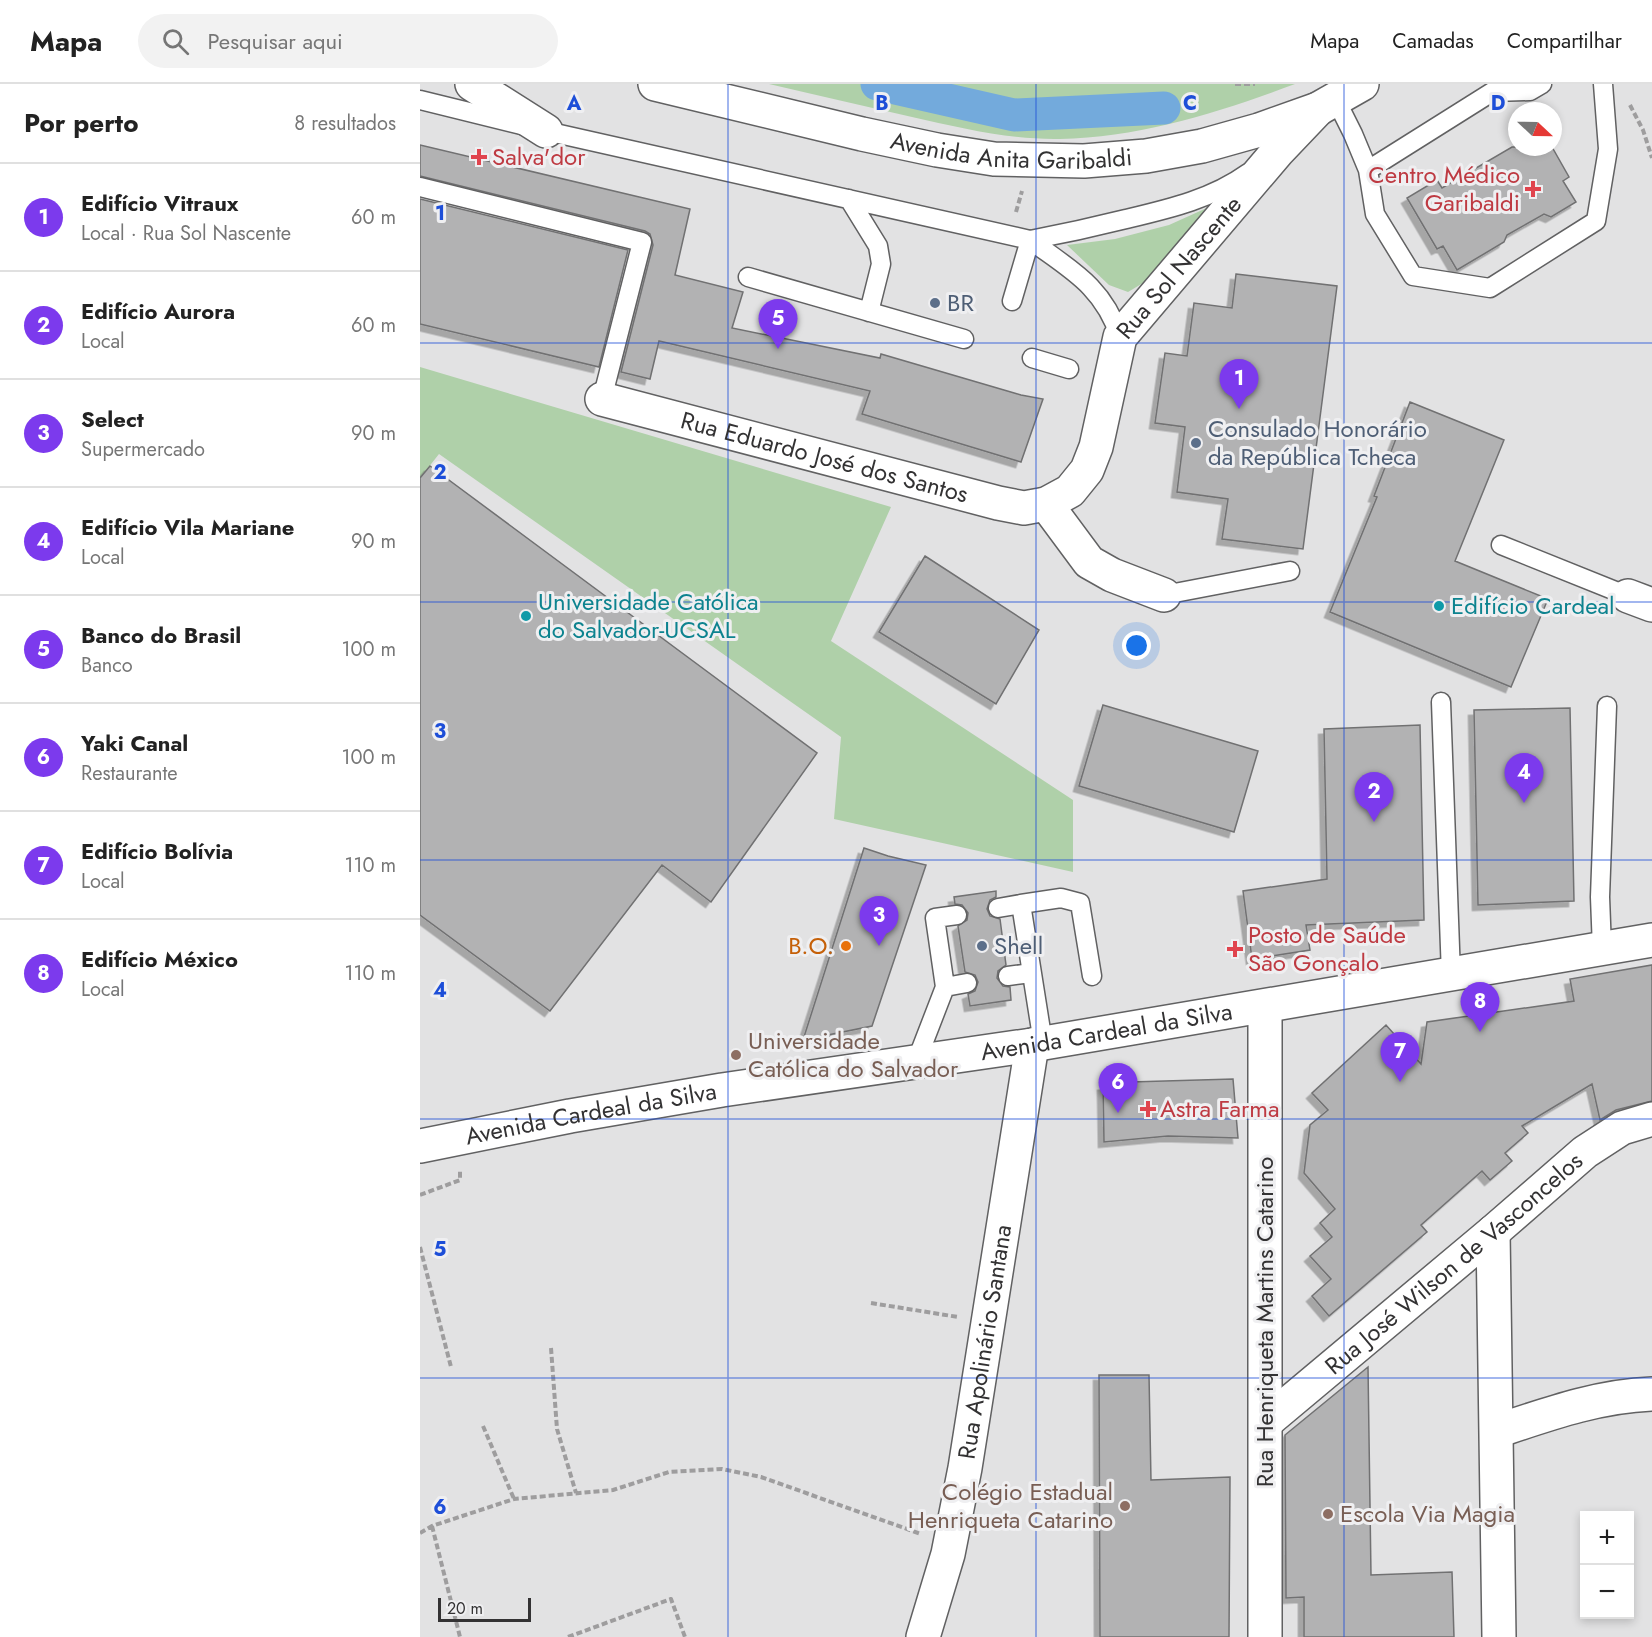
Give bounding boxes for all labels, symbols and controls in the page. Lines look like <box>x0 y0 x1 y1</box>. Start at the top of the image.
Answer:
search box <box>138 14 558 68</box>
text: Mapa <box>30 21 102 62</box>
icon: search <box>159 25 192 58</box>
text: Pesquisar aqui <box>207 25 343 57</box>
text: Mapa <box>1310 26 1359 56</box>
text: Camadas <box>1392 26 1474 56</box>
text: Compartilhar <box>1507 26 1622 56</box>
text: A <box>566 89 582 118</box>
text: B <box>875 89 889 118</box>
text: C <box>1183 89 1197 118</box>
text: D <box>1491 89 1505 118</box>
north arrow <box>1508 102 1562 156</box>
text: Por perto <box>24 104 138 142</box>
text: 8 resultados <box>294 109 396 138</box>
street label: Avenida Anita Garibaldi <box>887 123 1133 178</box>
place label: Salva'dor <box>492 139 586 174</box>
marker: Salva'dor <box>470 148 488 166</box>
place label: Centro Médico Garibaldi <box>1368 157 1520 220</box>
marker: Centro Médico Garibaldi <box>1524 180 1542 198</box>
text: Edifício Vitraux <box>81 187 239 219</box>
street label: Rua Sol Nascente <box>1108 188 1250 346</box>
text: 1 <box>435 199 445 228</box>
text: 1 <box>38 203 49 232</box>
text: 60 m <box>351 203 396 232</box>
text: Local · Rua Sol Nascente <box>81 219 291 248</box>
place label: BR <box>947 285 974 320</box>
text: Edifício Aurora <box>81 295 235 327</box>
marker: BR <box>928 296 942 310</box>
pin: 5 <box>758 300 798 349</box>
text: 2 <box>37 311 50 340</box>
text: 60 m <box>351 311 396 340</box>
text: Local <box>81 327 125 356</box>
pin: 1 <box>1220 360 1258 409</box>
street label: Rua Eduardo José dos Santos <box>677 402 972 511</box>
text: Select <box>81 403 144 435</box>
place label: Consulado Honorário da República Tcheca <box>1208 411 1427 474</box>
text: 3 <box>37 419 50 448</box>
text: 90 m <box>351 419 396 448</box>
text: Supermercado <box>81 435 205 464</box>
marker: Consulado Honorário da República Tcheca <box>1189 436 1203 450</box>
text: 2 <box>433 458 447 487</box>
text: Edifício Vila Mariane <box>81 511 294 543</box>
text: 4 <box>37 527 50 556</box>
text: 90 m <box>351 527 396 556</box>
text: Local <box>81 543 125 572</box>
place label: Universidade Católica do Salvador-UCSAL <box>538 584 759 647</box>
place label: Edifício Cardeal <box>1451 588 1615 623</box>
marker: Edifício Cardeal <box>1432 599 1446 613</box>
marker: Universidade Católica do Salvador-UCSAL <box>519 609 533 623</box>
text: Banco do Brasil <box>81 619 241 651</box>
your location <box>1122 631 1151 660</box>
text: 5 <box>37 635 50 664</box>
text: 100 m <box>341 635 396 664</box>
text: Banco <box>81 651 133 680</box>
text: 3 <box>434 717 446 746</box>
text: Yaki Canal <box>81 727 188 759</box>
text: 6 <box>37 743 50 772</box>
text: 100 m <box>341 743 396 772</box>
pin: 4 <box>1504 754 1544 803</box>
text: Restaurante <box>81 759 178 788</box>
pin: 2 <box>1354 772 1394 822</box>
text: Edifício Bolívia <box>81 835 233 867</box>
text: 7 <box>37 851 50 880</box>
text: 110 m <box>344 851 396 880</box>
text: Local <box>81 867 125 896</box>
pin: 3 <box>860 896 898 946</box>
place label: Posto de Saúde São Gonçalo <box>1248 917 1406 980</box>
place label: B.O. <box>788 928 834 963</box>
place label: Shell <box>994 928 1043 963</box>
marker: B.O. <box>839 939 853 953</box>
marker: Shell <box>975 939 989 953</box>
marker: Posto de Saúde São Gonçalo <box>1226 940 1244 958</box>
text: Edifício México <box>81 943 238 975</box>
text: 8 <box>37 959 50 988</box>
text: 110 m <box>344 959 396 988</box>
text: Local <box>81 975 125 1004</box>
text: 4 <box>433 976 447 1005</box>
pin: 8 <box>1460 982 1500 1032</box>
street label: Avenida Cardeal da Silva <box>978 993 1235 1069</box>
place label: Universidade Católica do Salvador <box>748 1023 959 1086</box>
pin: 7 <box>1380 1032 1420 1082</box>
marker: Universidade Católica do Salvador <box>729 1048 743 1062</box>
pin: 6 <box>1098 1064 1138 1113</box>
street label: Avenida Cardeal da Silva <box>462 1073 719 1154</box>
place label: Astra Farma <box>1160 1091 1280 1126</box>
marker: Astra Farma <box>1141 1102 1155 1116</box>
street label: Rua José Wilson de Vasconcelos <box>1317 1143 1590 1383</box>
street label: Rua Henriqueta Martins Catarino <box>1247 1157 1282 1487</box>
street label: Rua Apolinário Santana <box>949 1222 1020 1462</box>
text: 5 <box>434 1235 447 1264</box>
place label: Colégio Estadual Henriqueta Catarino <box>908 1474 1113 1537</box>
text: 6 <box>433 1493 447 1522</box>
place label: Escola Via Magia <box>1340 1496 1515 1531</box>
marker: Colégio Estadual Henriqueta Catarino <box>1118 1499 1132 1513</box>
marker: Escola Via Magia <box>1321 1507 1335 1521</box>
map controls <box>1580 1511 1634 1619</box>
button: + <box>1580 1511 1634 1565</box>
button: − <box>1580 1565 1634 1619</box>
scale bar <box>438 1595 531 1622</box>
text: 20 m <box>447 1597 483 1620</box>

